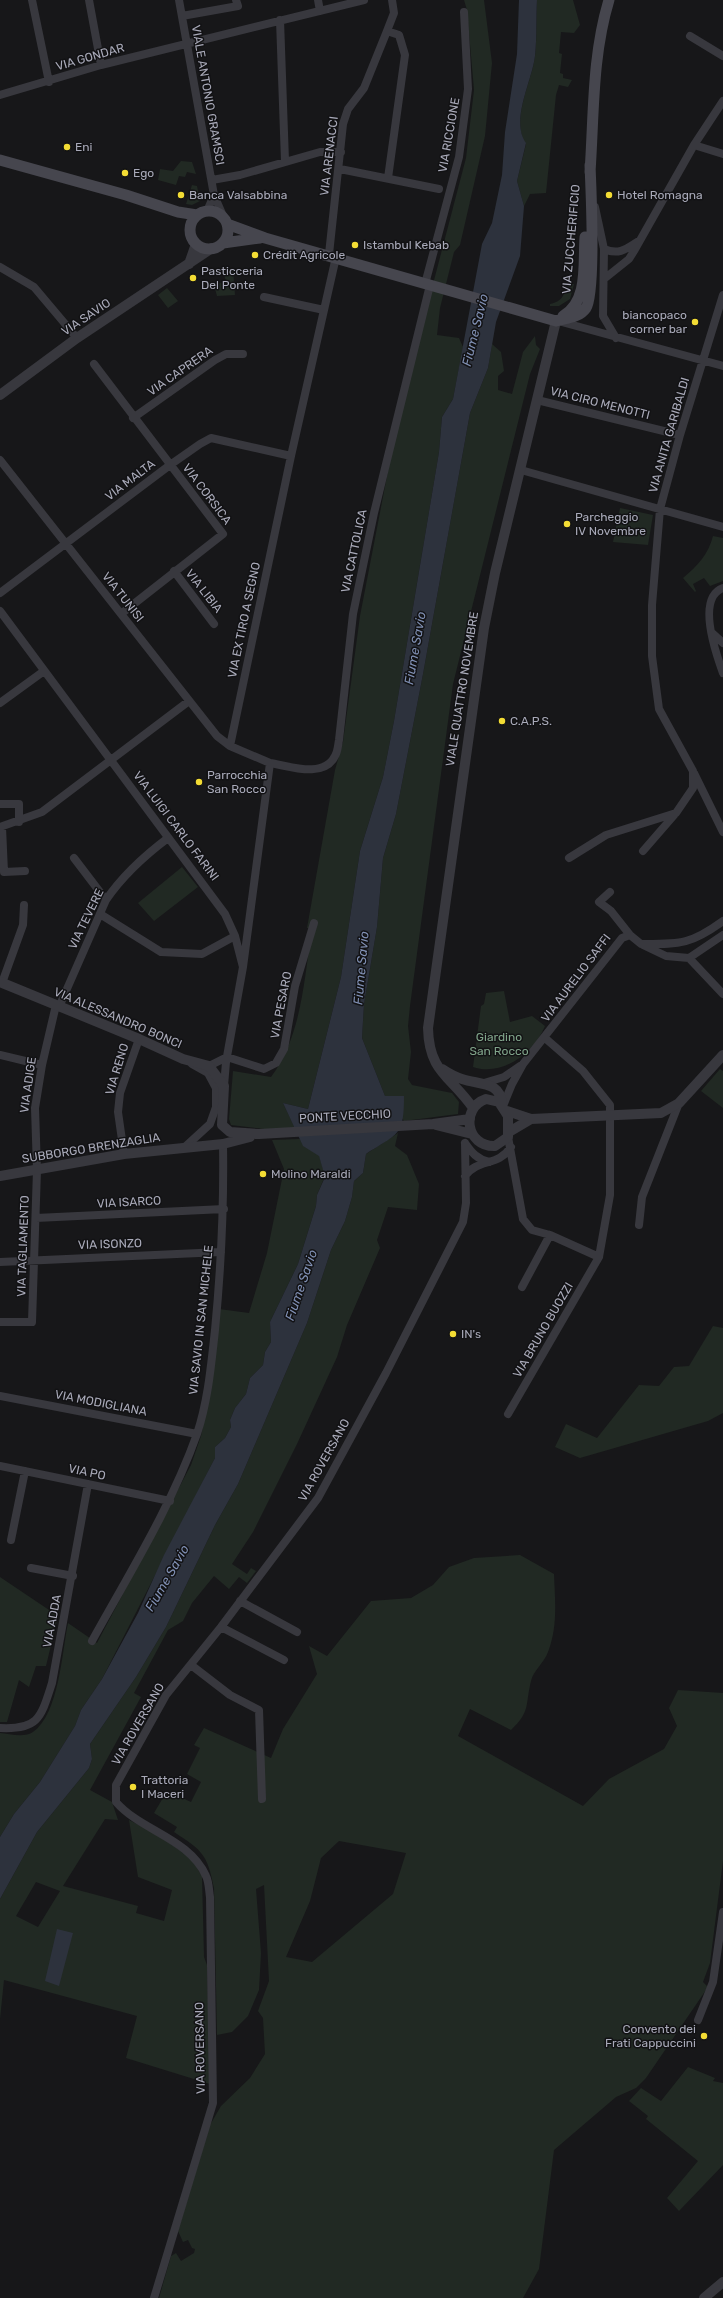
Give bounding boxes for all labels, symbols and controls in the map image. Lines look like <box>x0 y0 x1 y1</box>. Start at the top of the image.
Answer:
street label: VIALE ANTONIO GRAMSCI <box>189 24 227 166</box>
street label: VIA GONDAR <box>54 41 126 73</box>
street label: VIA RICCIONE <box>436 96 462 174</box>
street label: VIA ARENACCI <box>317 115 341 197</box>
place label: Eni <box>75 140 93 154</box>
marker: Eni <box>62 142 72 152</box>
place label: Ego <box>133 166 154 180</box>
marker: Ego <box>120 168 130 178</box>
street label: VIA ZUCCHERIFICIO <box>559 184 583 294</box>
place label: Banca Valsabbina <box>189 188 287 202</box>
place label: Hotel Romagna <box>617 188 703 202</box>
marker: Banca Valsabbina <box>176 190 186 200</box>
marker: Hotel Romagna <box>604 190 614 200</box>
place label: Istambul Kebab <box>363 238 449 252</box>
marker: Istambul Kebab <box>350 240 360 250</box>
place label: Crédit Agricole <box>263 248 346 262</box>
marker: Crédit Agricole <box>250 250 260 260</box>
place label: Pasticceria Del Ponte <box>201 264 263 292</box>
marker: Pasticceria Del Ponte <box>188 273 198 283</box>
water label: Fiume Savio <box>459 292 491 368</box>
street label: VIA SAVIO <box>59 296 113 338</box>
place label: biancopaco corner bar <box>622 308 687 336</box>
marker: biancopaco corner bar <box>690 317 700 327</box>
street label: VIA CAPRERA <box>145 343 215 399</box>
street label: VIA ANITA GARIBALDI <box>646 376 692 494</box>
street label: VIA CIRO MENOTTI <box>549 384 651 422</box>
street label: VIA MALTA <box>102 457 158 503</box>
street label: VIA CORSICA <box>180 461 234 527</box>
street label: VIA CATTOLICA <box>338 508 370 594</box>
place label: Parcheggio IV Novembre <box>575 510 646 538</box>
marker: Parcheggio IV Novembre <box>562 519 572 529</box>
street label: VIA EX TIRO A SEGNO <box>225 561 263 679</box>
street label: VIA LIBIA <box>183 567 225 615</box>
street label: VIA TUNISI <box>99 569 147 625</box>
water label: Fiume Savio <box>401 610 429 686</box>
street label: VIALE QUATTRO NOVEMBRE <box>443 611 481 767</box>
place label: C.A.P.S. <box>510 714 552 728</box>
marker: C.A.P.S. <box>497 716 507 726</box>
place label: Parrocchia San Rocco <box>207 768 267 796</box>
street label: VIA LUIGI CARLO FARINI <box>130 769 222 883</box>
marker: Parrocchia San Rocco <box>194 777 204 787</box>
street label: VIA TEVERE <box>65 886 107 952</box>
water label: Fiume Savio <box>350 930 372 1006</box>
street label: VIA AURELIO SAFFI <box>538 931 614 1025</box>
street label: VIA PESARO <box>268 970 294 1040</box>
street label: VIA ALESSANDRO BONCI <box>52 985 184 1051</box>
park label: Giardino San Rocco <box>469 1030 529 1058</box>
street label: VIA RENO <box>102 1041 132 1097</box>
street label: VIA ADIGE <box>17 1056 39 1114</box>
street label: PONTE VECCHIO <box>299 1107 391 1125</box>
street label: SUBBORGO BRENZAGLIA <box>21 1130 161 1166</box>
place label: Molino Maraldi <box>271 1167 351 1181</box>
marker: Molino Maraldi <box>258 1169 268 1179</box>
street label: VIA ISARCO <box>96 1193 162 1211</box>
street label: VIA TAGLIAMENTO <box>14 1195 32 1297</box>
street label: VIA ISONZO <box>78 1236 142 1252</box>
street label: VIA SAVIO IN SAN MICHELE <box>186 1244 216 1396</box>
water label: Fiume Savio <box>282 1248 320 1322</box>
street label: VIA BRUNO BUOZZI <box>510 1280 576 1380</box>
place label: IN's <box>461 1327 481 1341</box>
marker: IN's <box>448 1329 458 1339</box>
street label: VIA MODIGLIANA <box>54 1387 148 1419</box>
street label: VIA ROVERSANO <box>295 1416 353 1504</box>
street label: VIA PO <box>67 1461 107 1483</box>
water label: Fiume Savio <box>142 1542 192 1614</box>
street label: VIA ADDA <box>40 1593 64 1649</box>
street label: VIA ROVERSANO <box>109 1681 167 1767</box>
place label: Trattoria I Maceri <box>141 1773 188 1801</box>
marker: Trattoria I Maceri <box>128 1782 138 1792</box>
street label: VIA ROVERSANO <box>192 2002 208 2094</box>
place label: Convento dei Frati Cappuccini <box>605 2022 696 2050</box>
marker: Convento dei Frati Cappuccini <box>699 2031 709 2041</box>

